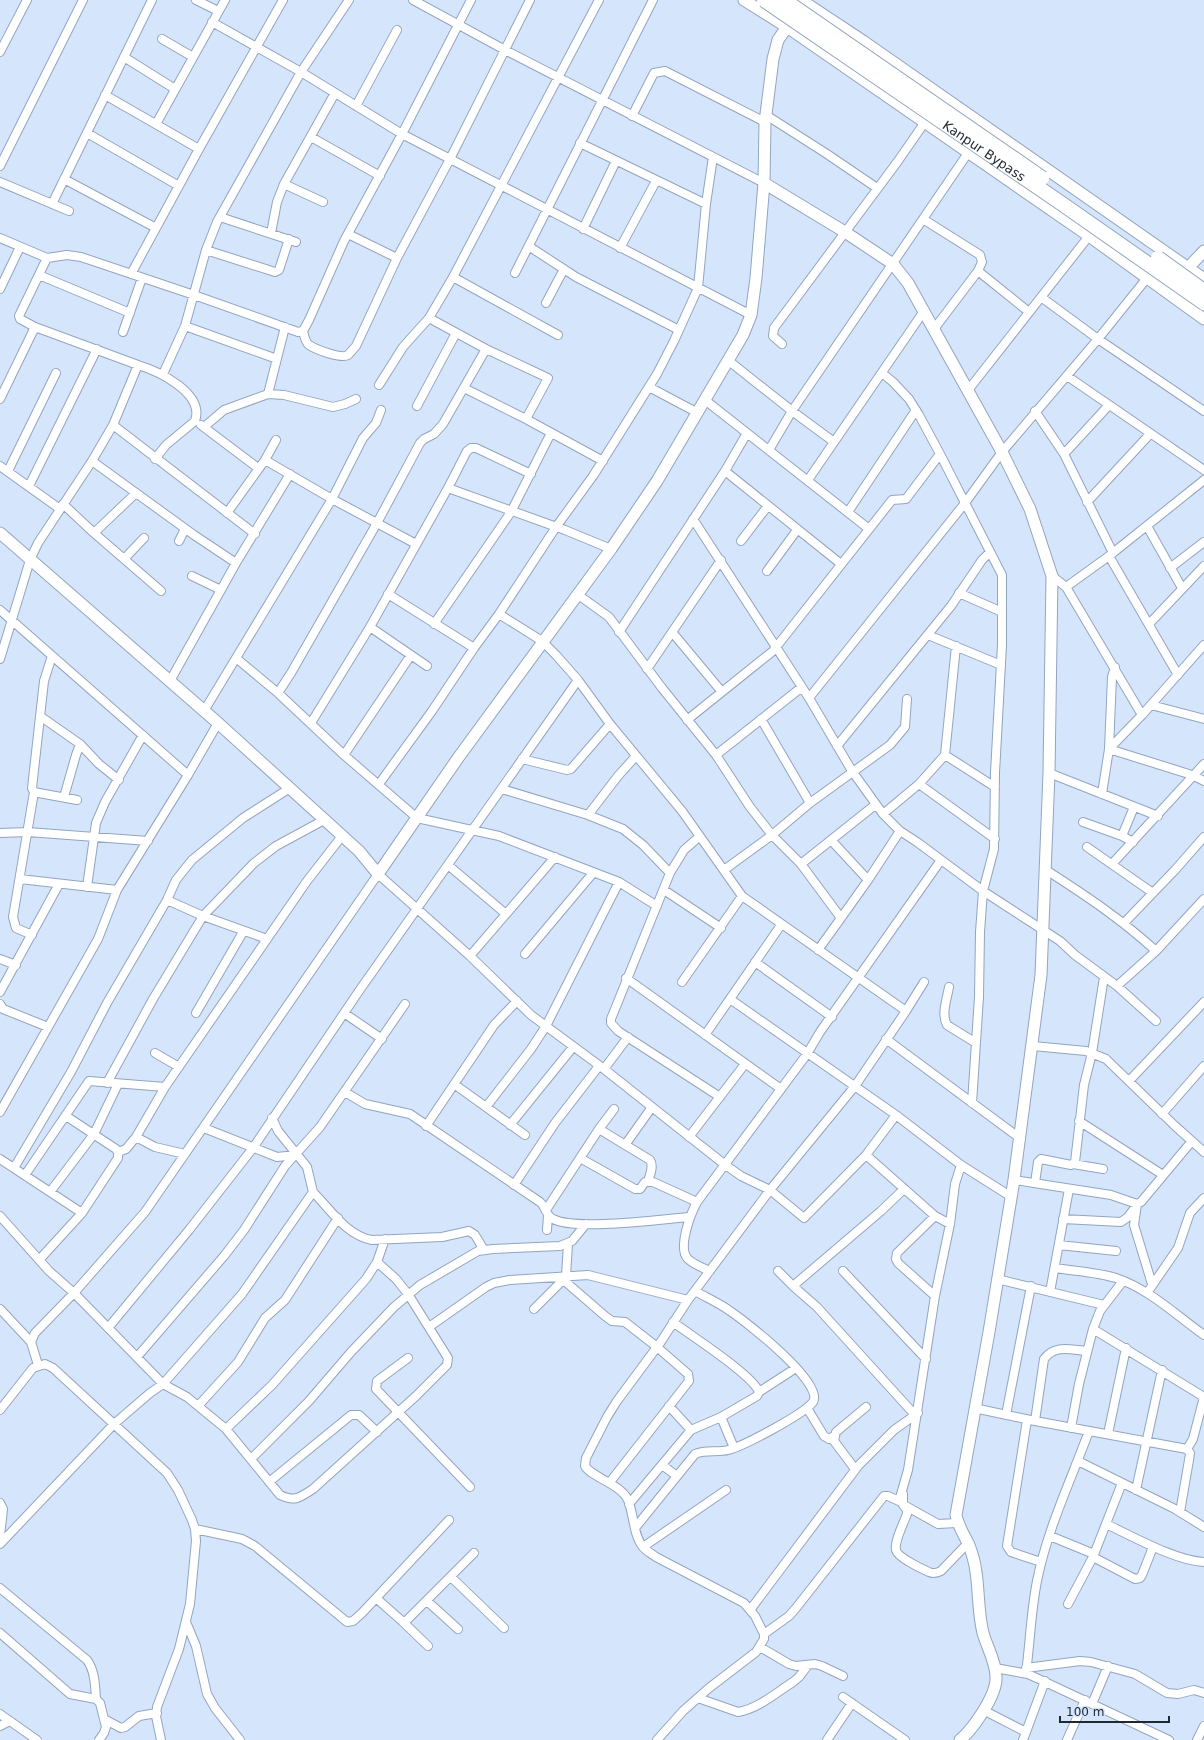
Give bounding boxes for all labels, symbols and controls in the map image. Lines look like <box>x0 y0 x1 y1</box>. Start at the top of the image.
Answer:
street label: Kanpur Bypass <box>940 118 1029 185</box>
scale bar <box>1060 1698 1169 1724</box>
text: 100 m <box>1066 1705 1104 1719</box>

